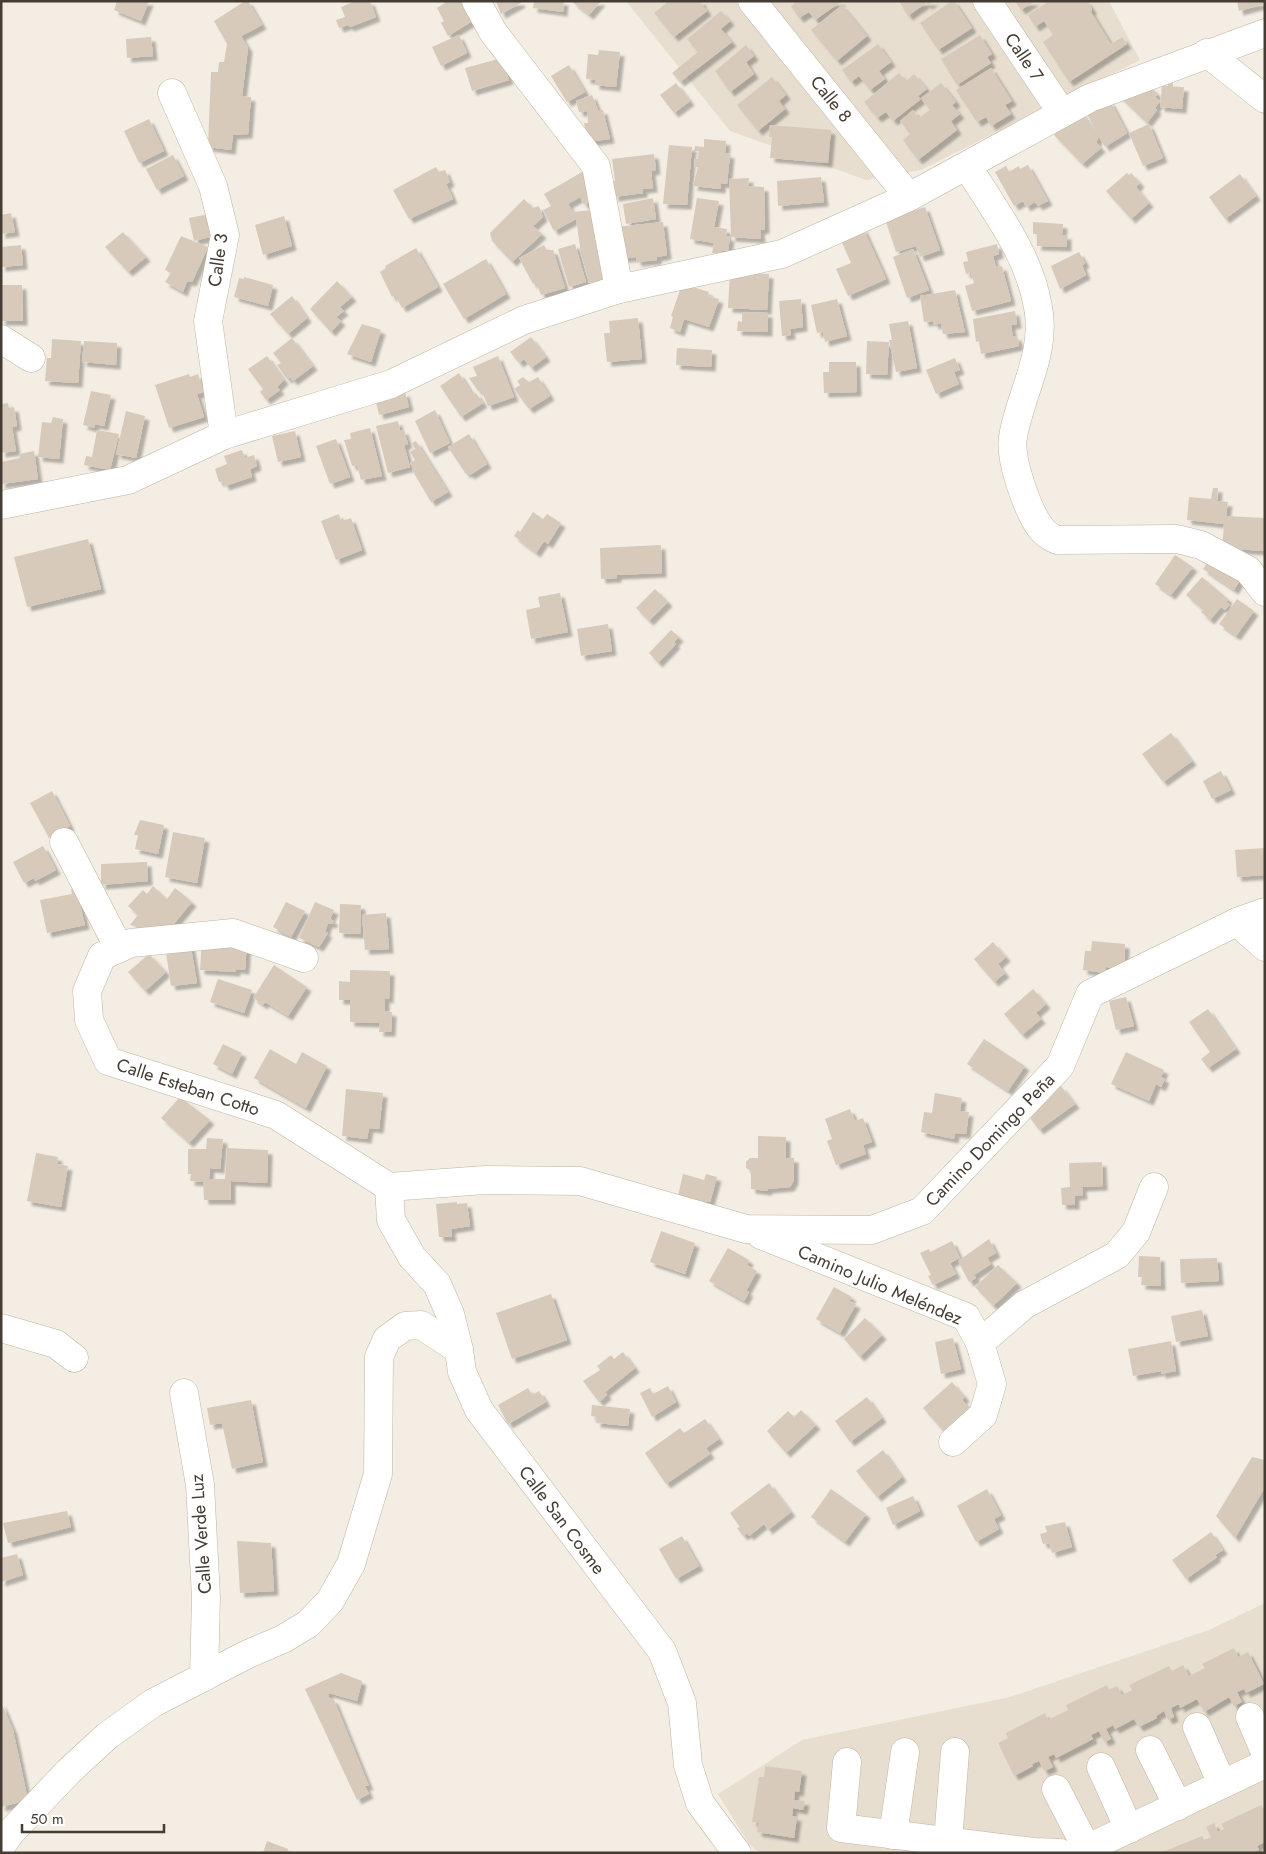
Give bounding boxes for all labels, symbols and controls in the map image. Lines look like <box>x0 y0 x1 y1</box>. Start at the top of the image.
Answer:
street label: Calle 7 <box>998 28 1050 87</box>
street label: Calle 8 <box>804 70 858 128</box>
street label: Calle 3 <box>201 231 235 288</box>
street label: Calle Esteban Cotto <box>113 1052 263 1122</box>
street label: Camino Domingo Peña <box>919 1067 1061 1213</box>
street label: Camino Julio Meléndez <box>794 1239 967 1332</box>
street label: Calle San Cosme <box>512 1460 612 1580</box>
street label: Calle Verde Luz <box>184 1472 218 1595</box>
scale bar <box>22 1802 165 1834</box>
text: 50 m <box>30 1808 64 1830</box>

